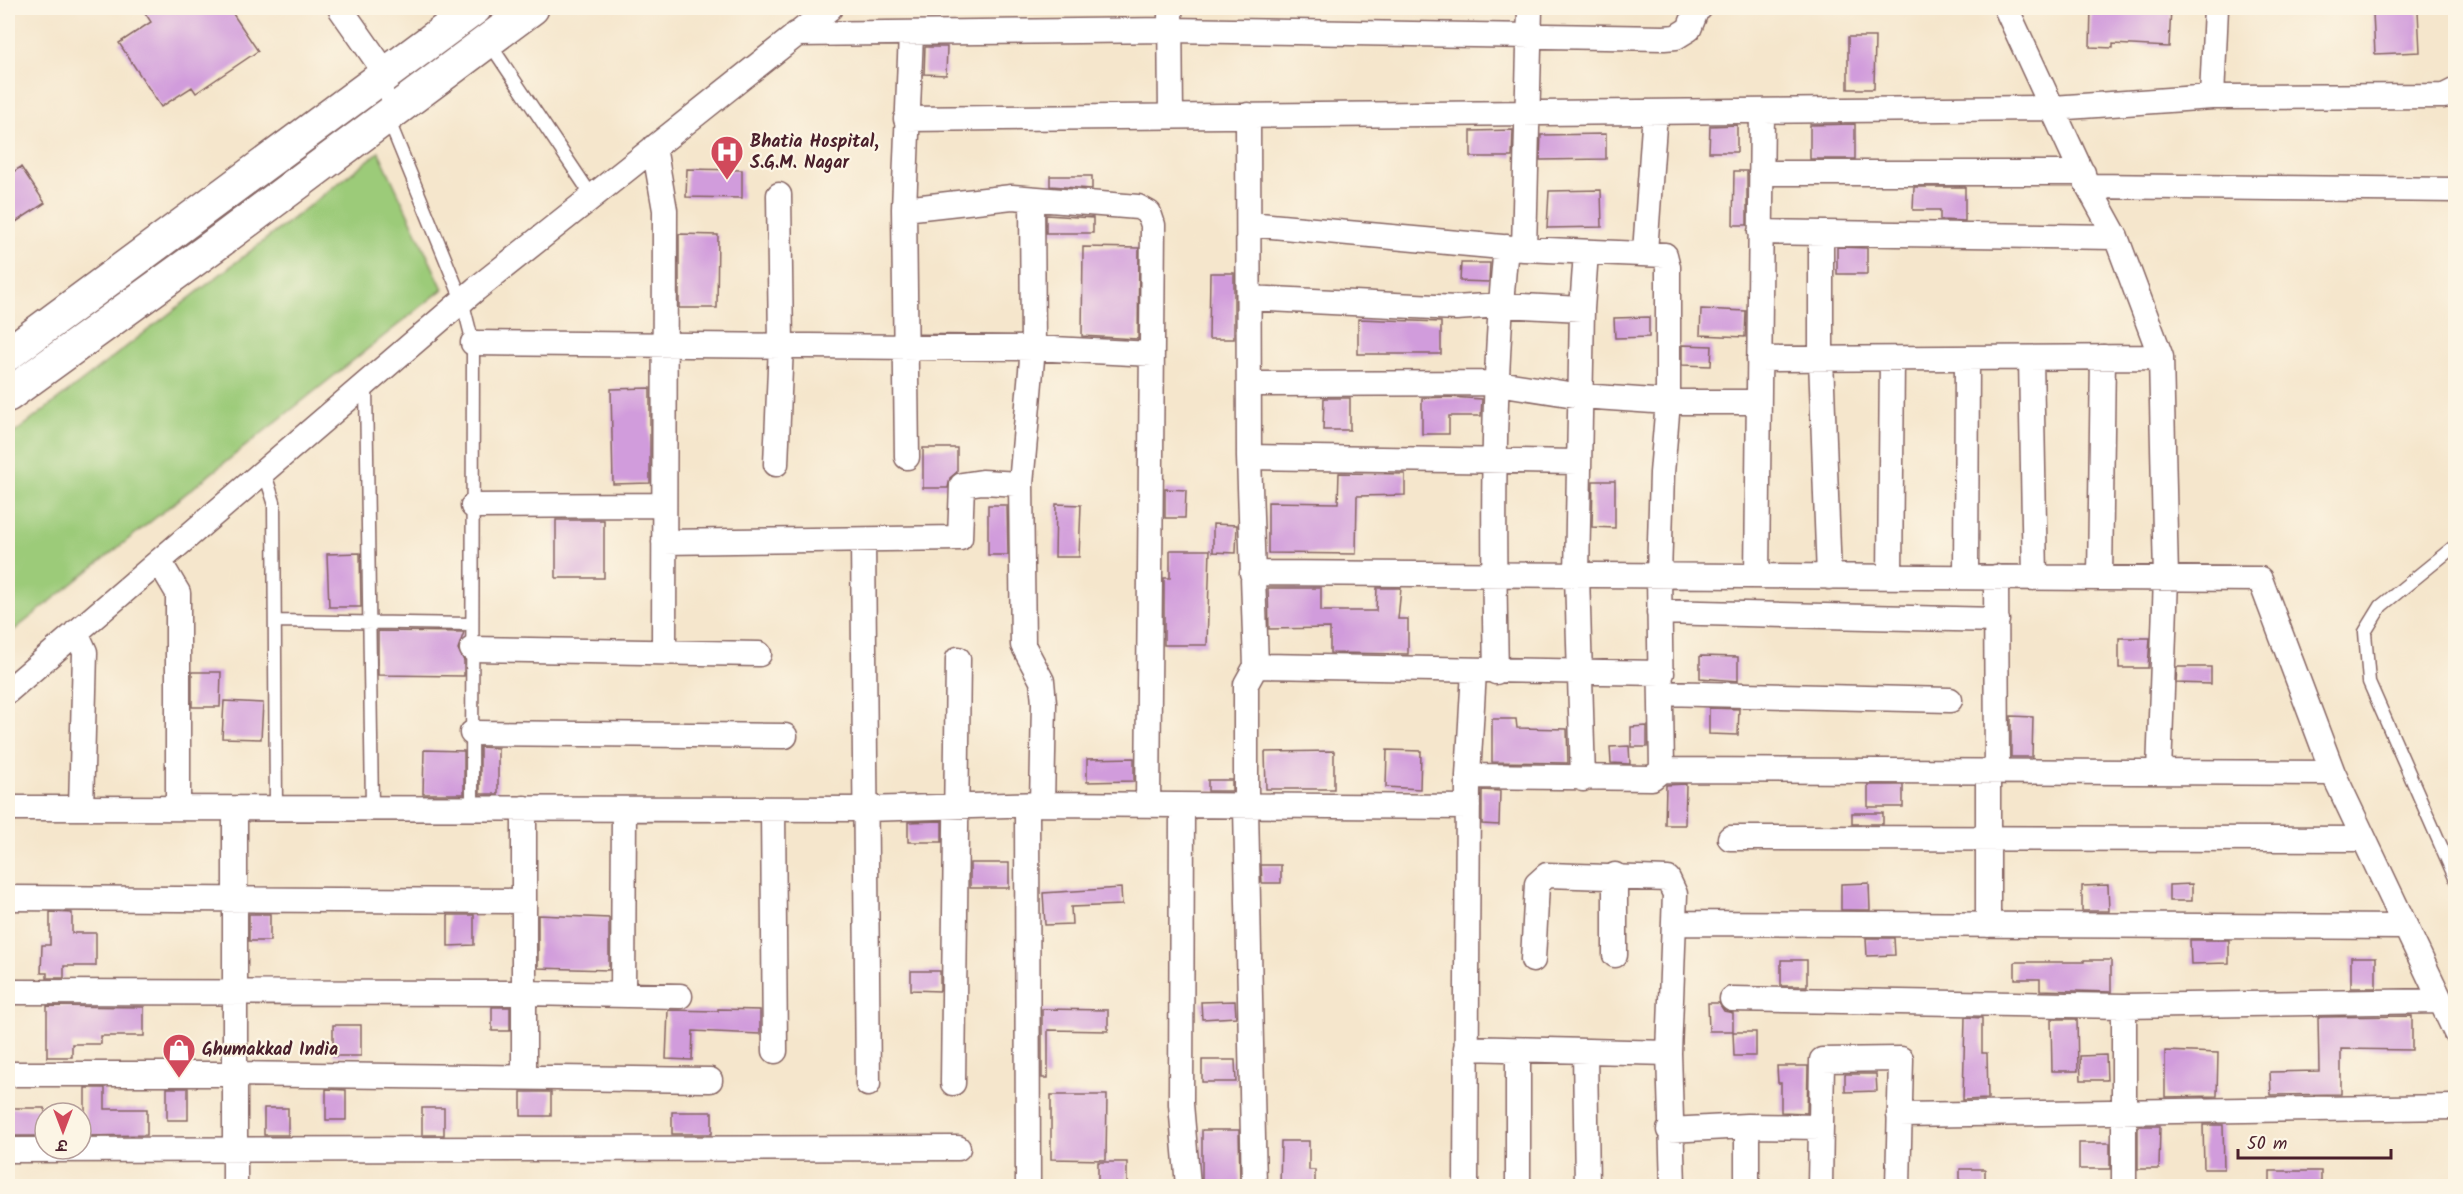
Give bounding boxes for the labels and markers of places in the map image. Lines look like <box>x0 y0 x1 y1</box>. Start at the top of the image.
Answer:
place label: Bhatia Hospital, S.G.M. Nagar <box>750 128 879 178</box>
hospital icon: Bhatia Hospital, S.G.M. Nagar <box>709 134 745 181</box>
shop icon: Ghumakkad India <box>161 1032 197 1079</box>
place label: Ghumakkad India <box>202 1036 338 1065</box>

